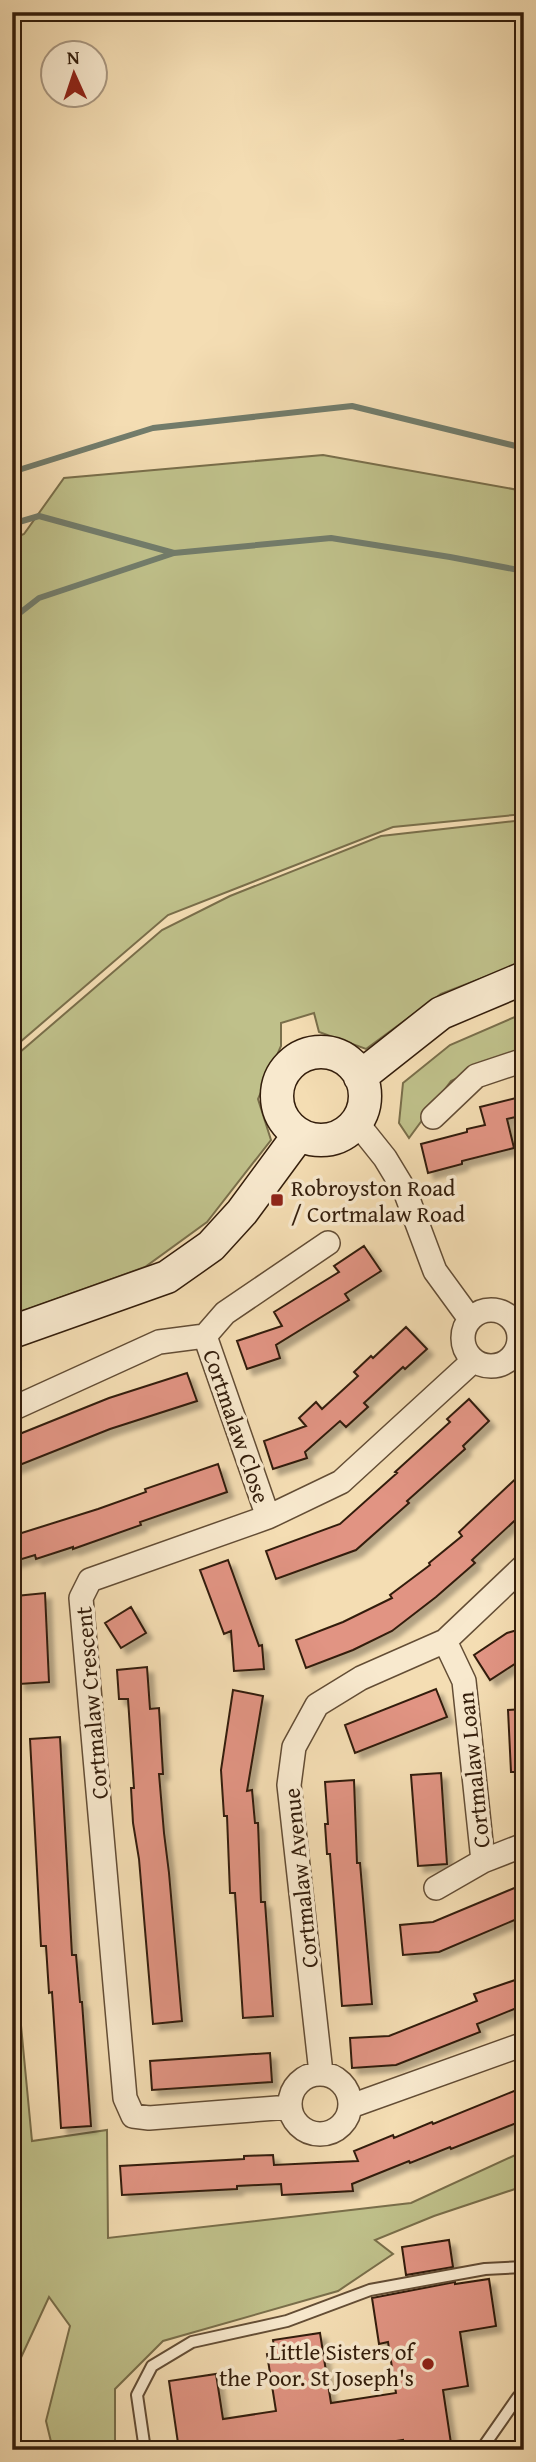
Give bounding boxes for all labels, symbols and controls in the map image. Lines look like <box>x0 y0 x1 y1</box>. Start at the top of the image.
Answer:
north arrow <box>38 38 108 108</box>
text: N <box>66 43 80 71</box>
place label: Robroyston Road / Cortmalaw Road <box>291 1171 466 1230</box>
marker: Robroyston Road / Cortmalaw Road <box>269 1192 285 1208</box>
street label: Cortmalaw Close <box>195 1345 279 1507</box>
street label: Cortmalaw Crescent <box>66 1605 116 1801</box>
street label: Cortmalaw Loan <box>448 1690 498 1850</box>
street label: Cortmalaw Avenue <box>274 1786 326 1970</box>
place label: Little Sisters of the Poor. St Joseph's <box>219 2335 417 2394</box>
marker: Little Sisters of the Poor. St Joseph's <box>420 2356 436 2372</box>

